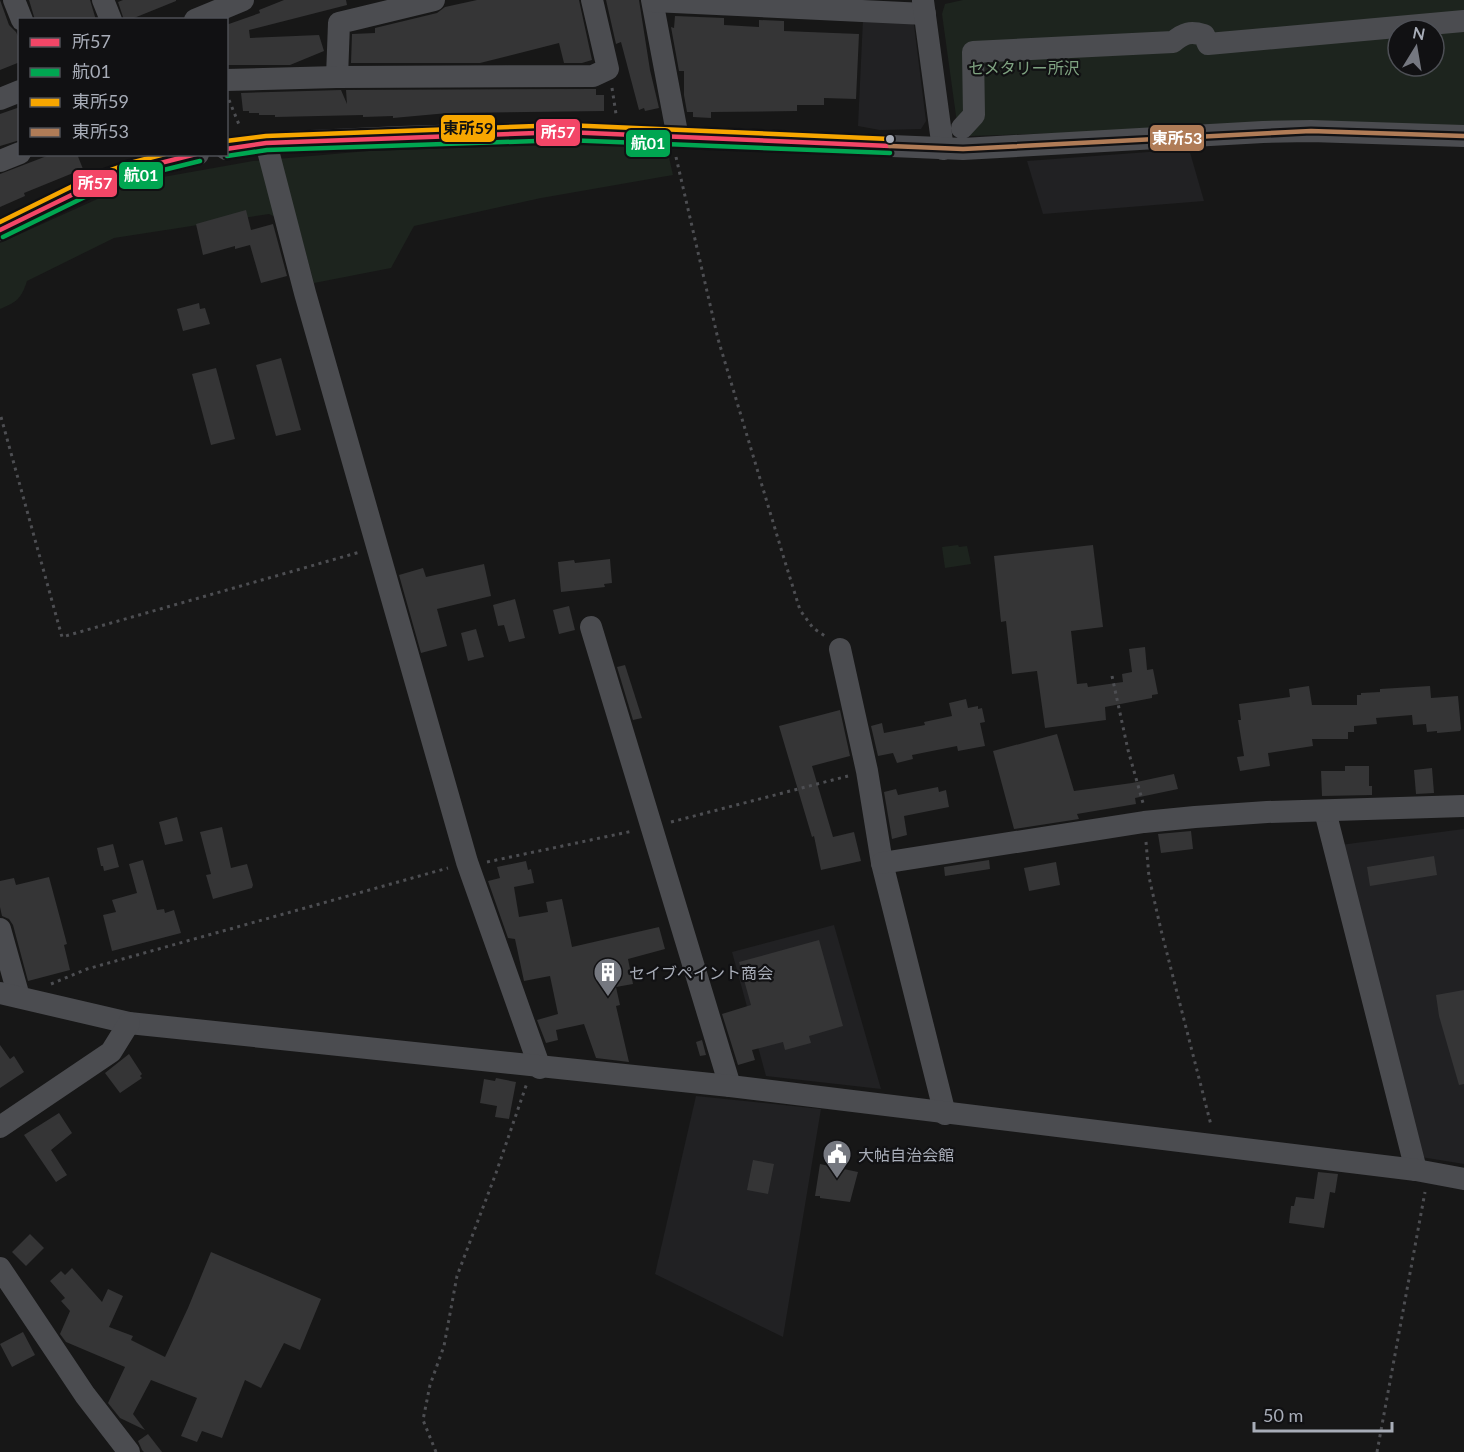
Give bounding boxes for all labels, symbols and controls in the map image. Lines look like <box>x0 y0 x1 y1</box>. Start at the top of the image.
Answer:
legend <box>18 18 228 156</box>
north arrow <box>1386 18 1446 78</box>
text: N <box>1411 22 1427 43</box>
text: 所57 <box>72 30 111 52</box>
park label: セメタリー所沢 <box>968 58 1080 77</box>
text: 航01 <box>72 60 111 82</box>
text: 東所59 <box>72 90 129 112</box>
line badge: 東所59 <box>440 114 496 143</box>
text: 東所59 <box>443 118 493 137</box>
line badge: 所57 <box>535 118 581 147</box>
text: 東所53 <box>72 120 129 142</box>
text: 所57 <box>541 122 575 141</box>
line badge: 東所53 <box>1149 124 1205 152</box>
text: 東所53 <box>1152 128 1202 147</box>
line badge: 航01 <box>625 129 671 158</box>
text: 航01 <box>631 133 665 152</box>
unlabelled marker <box>884 133 896 145</box>
line badge: 航01 <box>118 161 164 190</box>
text: 航01 <box>124 165 158 184</box>
line badge: 所57 <box>72 169 118 198</box>
text: 所57 <box>78 173 112 192</box>
building icon: セイブペイント商会 <box>592 956 624 998</box>
place label: セイブペイント商会 <box>629 963 773 982</box>
public building icon: 大帖自治会館 <box>821 1138 853 1180</box>
place label: 大帖自治会館 <box>858 1145 954 1164</box>
scale bar <box>1254 1395 1392 1433</box>
text: 50 m <box>1263 1404 1303 1426</box>

